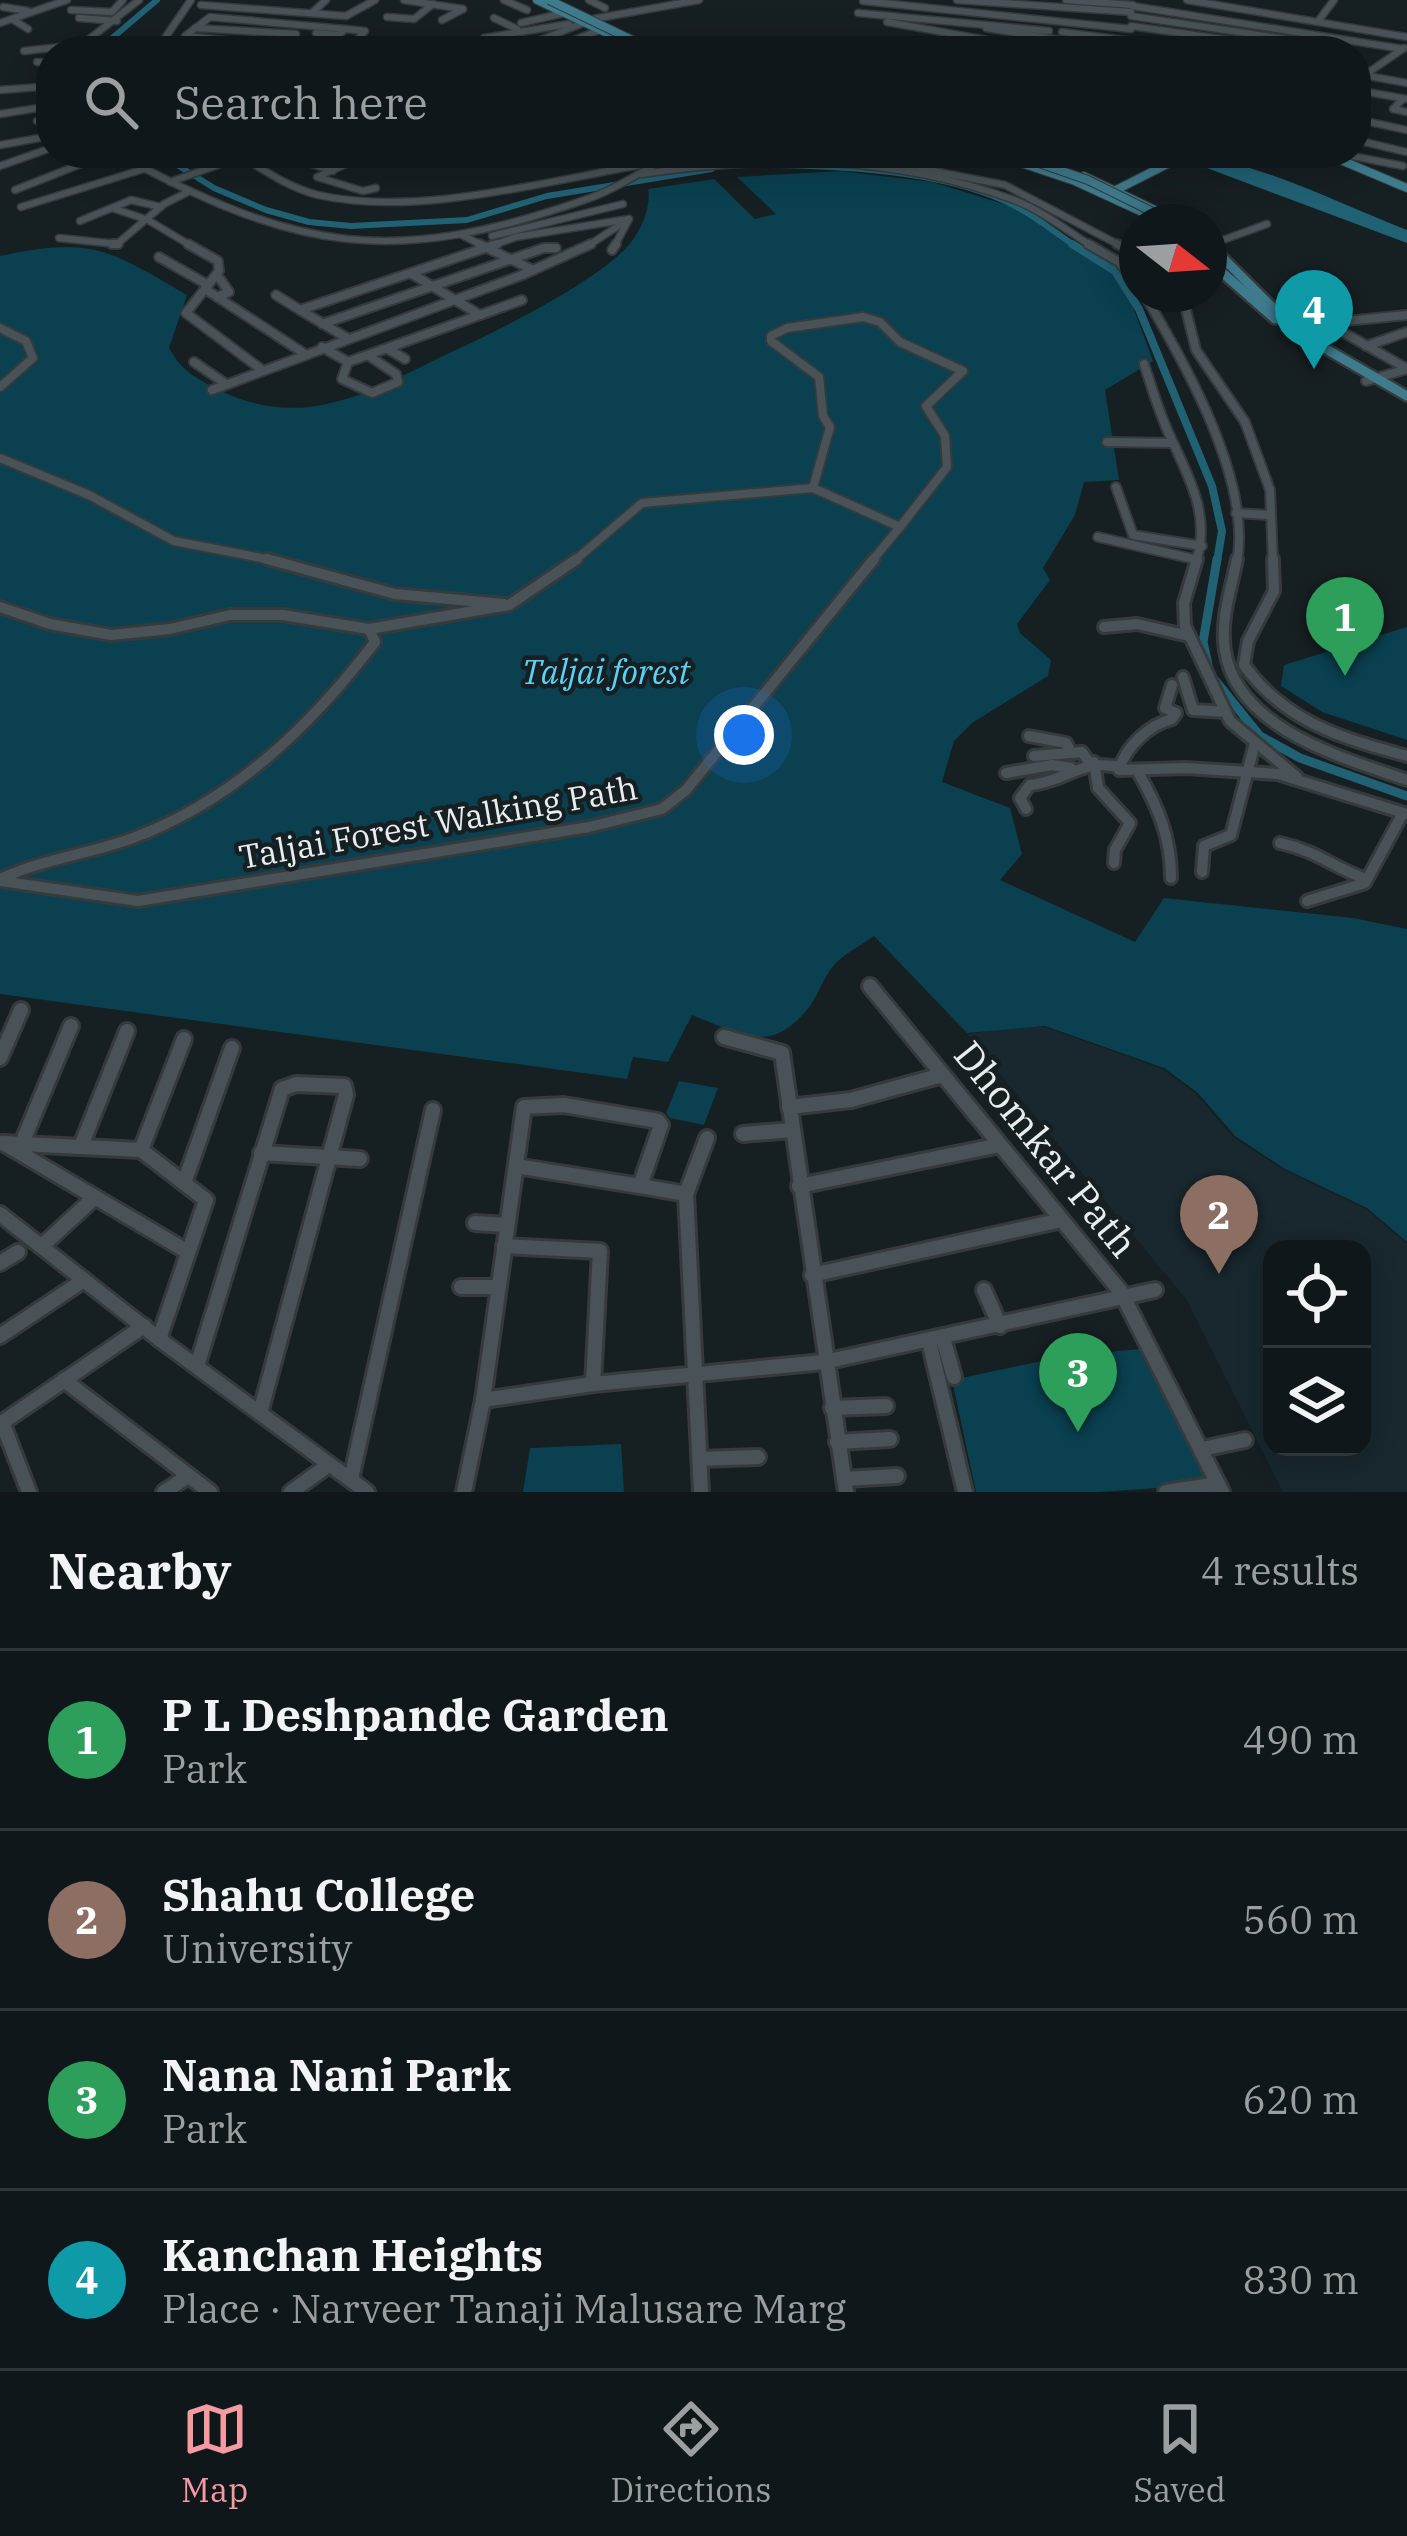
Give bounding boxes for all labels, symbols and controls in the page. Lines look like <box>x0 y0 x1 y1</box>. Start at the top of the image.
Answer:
search box <box>36 36 1371 168</box>
icon: search <box>78 69 144 135</box>
text: Search here <box>174 73 428 131</box>
north arrow <box>1119 204 1227 312</box>
pin: 4 <box>1275 270 1353 369</box>
pin: 1 <box>1306 577 1384 676</box>
park label: Taljai forest <box>522 650 692 693</box>
your location <box>714 705 774 765</box>
street label: Taljai Forest Walking Path <box>235 765 641 878</box>
street label: Dhomkar Path <box>943 1030 1149 1267</box>
pin: 2 <box>1180 1175 1258 1274</box>
map controls <box>1263 1240 1371 1456</box>
button: locate <box>1263 1240 1371 1348</box>
pin: 3 <box>1039 1333 1117 1432</box>
button: layers <box>1263 1348 1371 1456</box>
text: Nearby <box>48 1537 232 1603</box>
text: 4 results <box>1201 1545 1359 1596</box>
text: P L Deshpande Garden <box>162 1685 669 1743</box>
text: 1 <box>75 1714 99 1765</box>
text: 490 m <box>1243 1714 1359 1765</box>
text: Park <box>162 1743 247 1794</box>
text: Shahu College <box>162 1865 475 1923</box>
text: 2 <box>75 1894 99 1945</box>
text: 560 m <box>1243 1894 1359 1945</box>
text: University <box>162 1923 352 1974</box>
text: Nana Nani Park <box>162 2045 511 2103</box>
text: 3 <box>75 2074 99 2125</box>
text: 620 m <box>1243 2074 1359 2125</box>
text: Park <box>162 2103 247 2154</box>
text: Kanchan Heights <box>162 2225 543 2283</box>
text: 4 <box>75 2254 99 2305</box>
text: 830 m <box>1243 2254 1359 2305</box>
text: Place · Narveer Tanaji Malusare Marg <box>162 2283 846 2334</box>
tab: Map <box>181 2396 248 2511</box>
tab: Directions <box>610 2396 771 2511</box>
tab: Saved <box>1133 2396 1226 2511</box>

